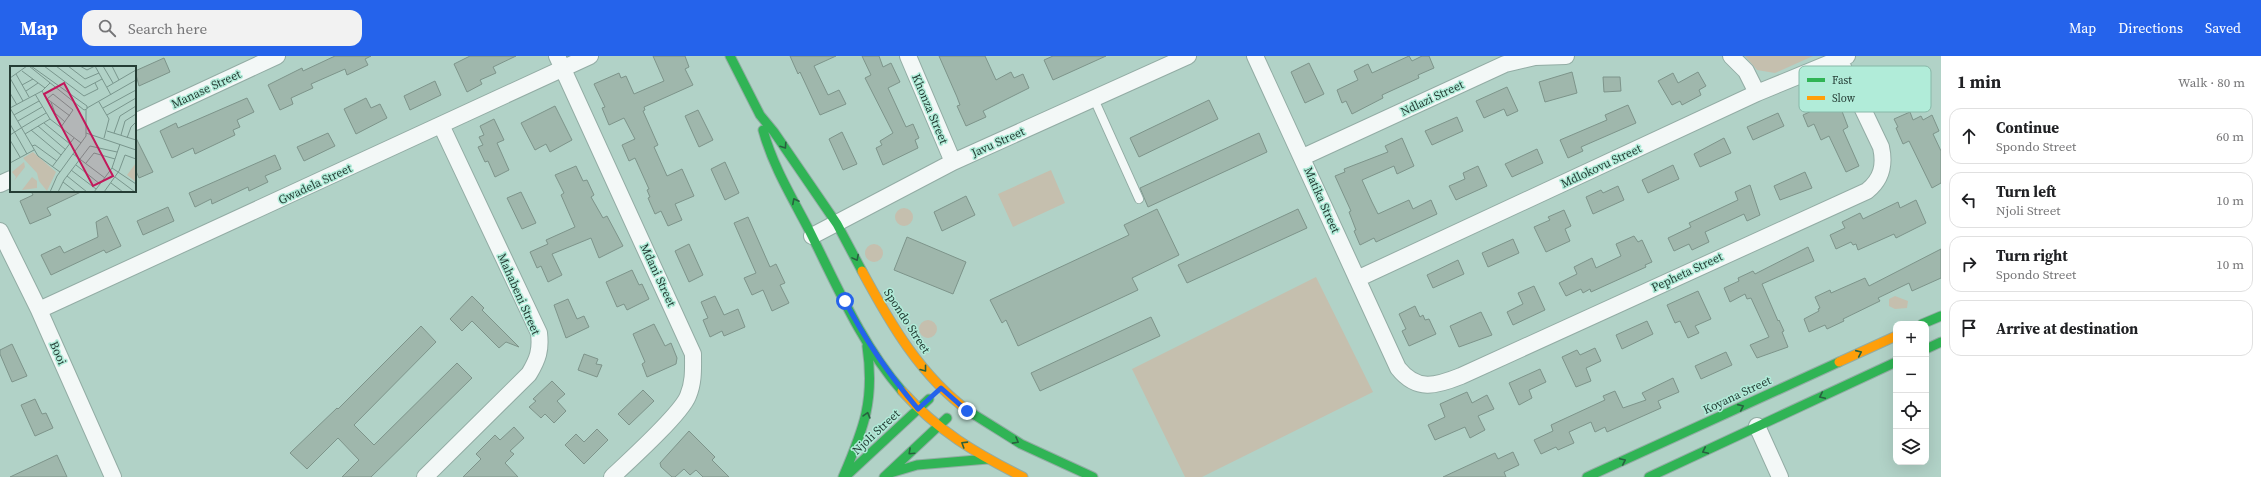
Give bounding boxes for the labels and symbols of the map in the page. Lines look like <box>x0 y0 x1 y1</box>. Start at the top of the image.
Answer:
inset map <box>10 66 136 192</box>
street label: Manase Street <box>169 66 244 112</box>
legend <box>1799 66 1931 112</box>
street label: Khonza Street <box>908 72 952 146</box>
text: Fast <box>1832 73 1852 88</box>
street label: Ndlazi Street <box>1398 76 1466 120</box>
text: Slow <box>1832 91 1856 106</box>
street label: Javu Street <box>968 123 1027 161</box>
street label: Mdlokovu Street <box>1558 140 1644 192</box>
one-way arrow <box>779 141 786 148</box>
street label: Gwadela Street <box>276 160 354 208</box>
street label: Matika Street <box>1300 164 1344 236</box>
one-way arrow <box>792 198 799 205</box>
street label: Mdani Street <box>636 241 680 309</box>
street label: Pepheta Street <box>1649 248 1725 295</box>
street label: Mahabeni Street <box>494 251 544 337</box>
one-way arrow <box>851 254 858 261</box>
street label: Spondo Street <box>880 286 934 357</box>
route start <box>836 292 854 310</box>
street label: Booi <box>46 339 70 368</box>
one-way arrow <box>1855 350 1863 358</box>
one-way arrow <box>919 364 926 371</box>
street label: Koyana Street <box>1700 372 1774 418</box>
one-way arrow <box>1819 391 1827 399</box>
route end <box>958 402 976 420</box>
one-way arrow <box>1737 403 1744 411</box>
street label: Njoli Street <box>849 406 903 458</box>
one-way arrow <box>862 411 871 418</box>
one-way arrow <box>1012 437 1019 444</box>
one-way arrow <box>961 442 968 449</box>
one-way arrow <box>1701 446 1709 454</box>
one-way arrow <box>908 447 916 454</box>
one-way arrow <box>1618 458 1626 466</box>

